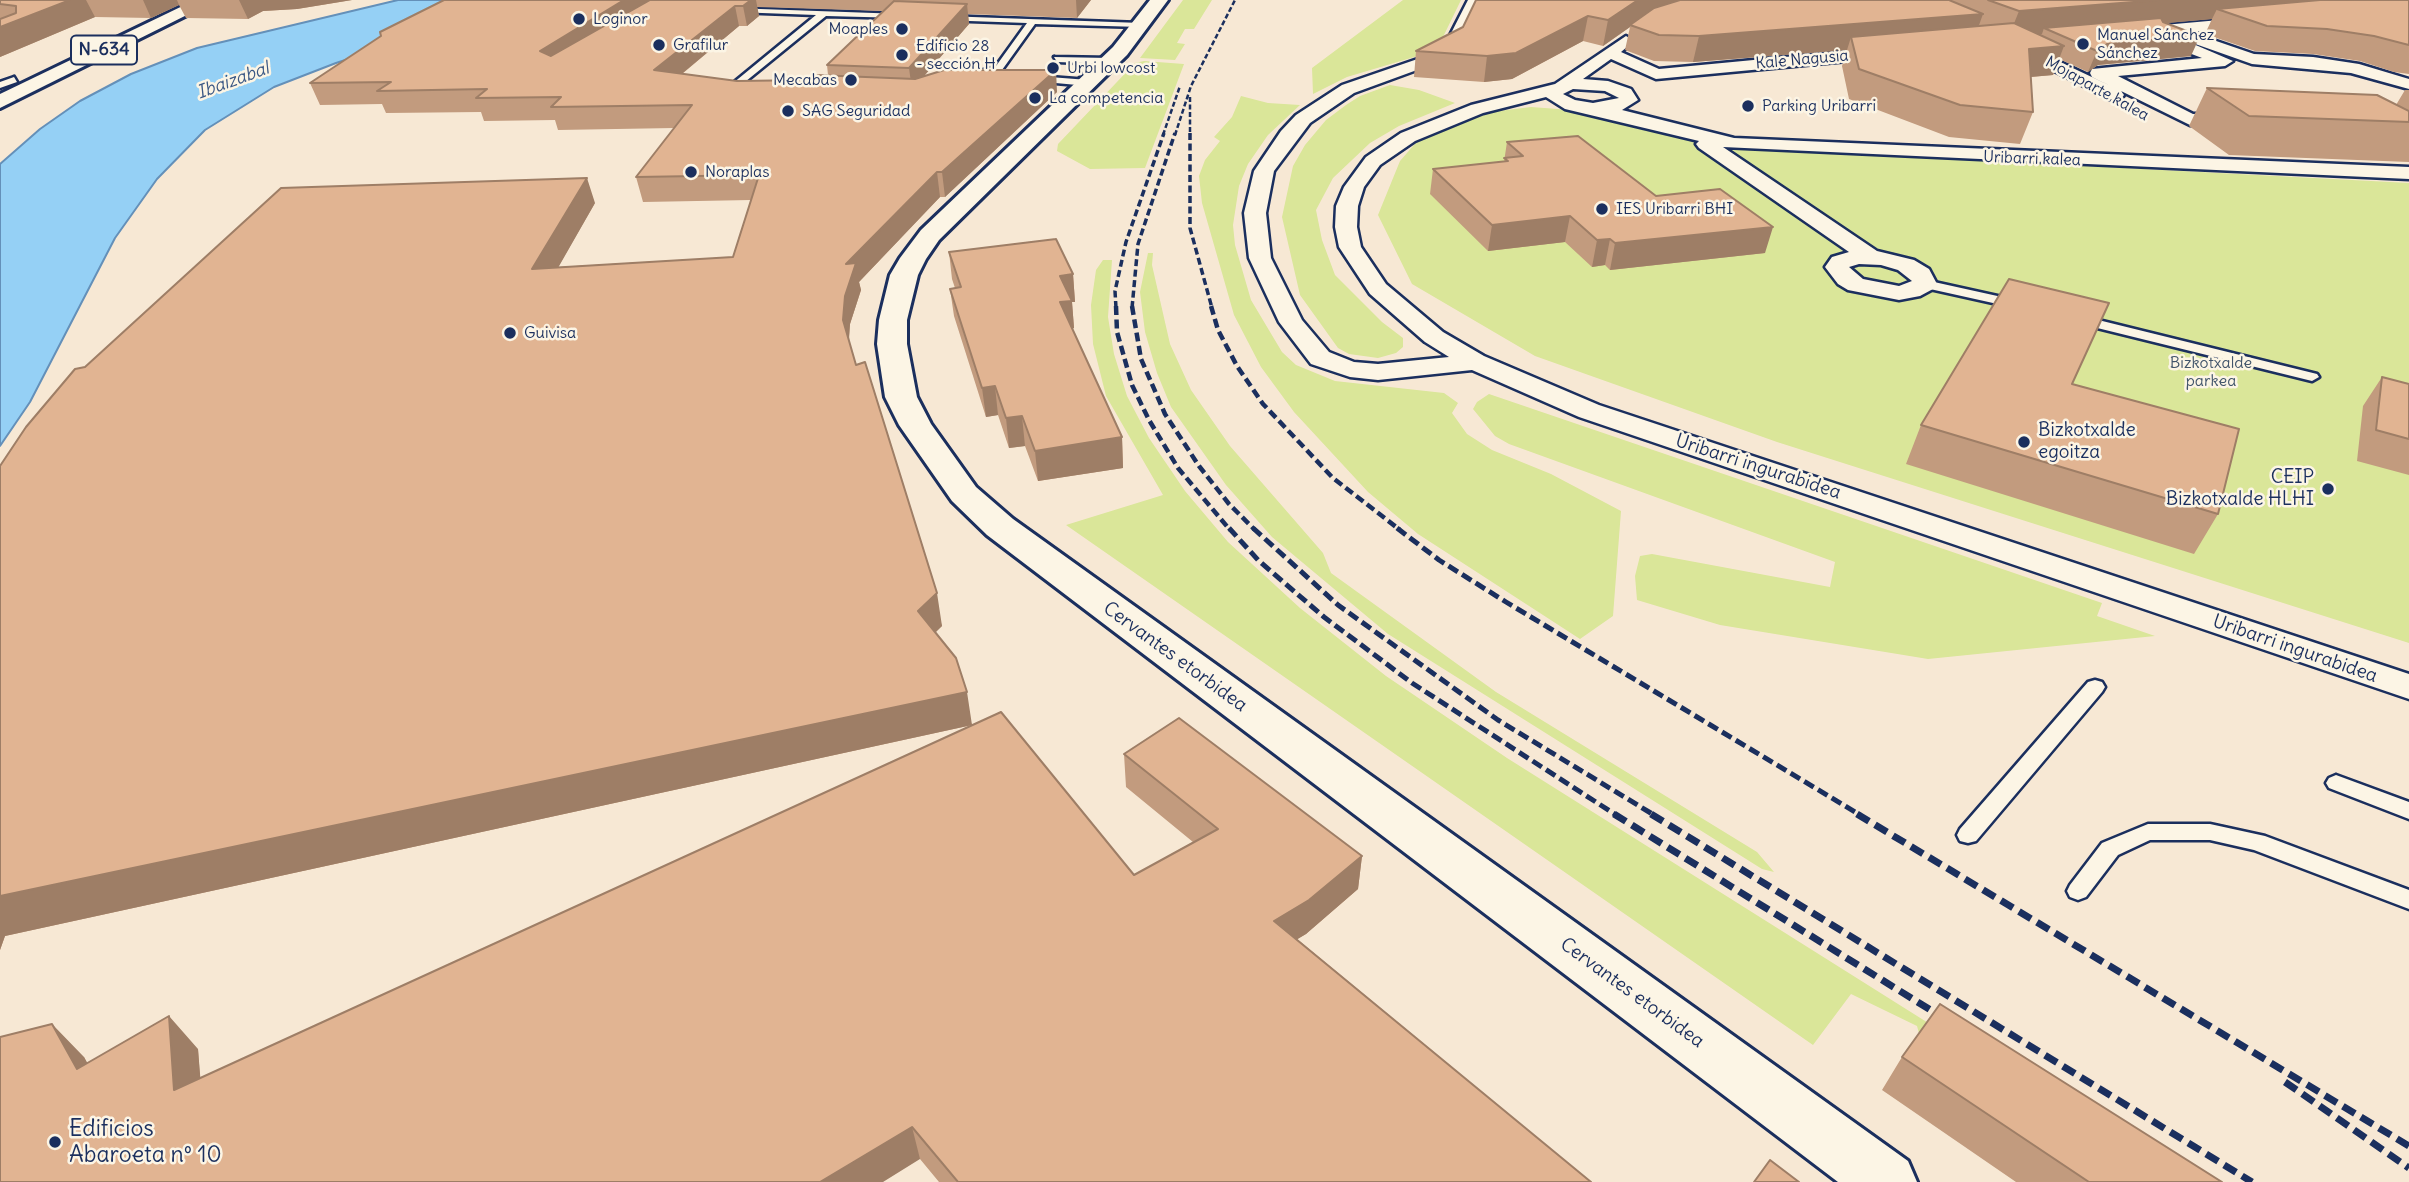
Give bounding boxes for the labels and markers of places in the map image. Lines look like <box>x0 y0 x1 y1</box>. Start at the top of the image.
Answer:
place label: Loginor <box>593 9 648 29</box>
marker: Loginor <box>571 11 587 27</box>
place label: Moaples <box>828 19 888 39</box>
marker: Moaples <box>894 21 910 37</box>
place label: Manuel Sánchez Sánchez <box>2097 25 2214 63</box>
place label: Grafilur <box>673 35 728 55</box>
place label: Edificio 28 - sección H <box>916 36 996 74</box>
marker: Manuel Sánchez Sánchez <box>2075 36 2091 52</box>
marker: Grafilur <box>651 37 667 53</box>
marker: Edificio 28 - sección H <box>894 47 910 63</box>
place label: Urbi lowcost <box>1067 58 1155 78</box>
marker: Urbi lowcost <box>1045 60 1061 76</box>
place label: Mecabas <box>773 70 837 90</box>
marker: Mecabas <box>843 72 859 88</box>
place label: La competencia <box>1049 88 1163 108</box>
marker: La competencia <box>1027 90 1043 106</box>
place label: Parking Uribarri <box>1762 96 1876 116</box>
marker: Parking Uribarri <box>1740 98 1756 114</box>
place label: SAG Seguridad <box>802 101 910 121</box>
marker: SAG Seguridad <box>780 103 796 119</box>
place label: Noraplas <box>705 162 770 182</box>
marker: Noraplas <box>683 164 699 180</box>
place label: IES Uribarri BHI <box>1616 199 1733 219</box>
marker: IES Uribarri BHI <box>1594 201 1610 217</box>
place label: Guivisa <box>524 323 576 343</box>
marker: Guivisa <box>502 325 518 341</box>
place label: Bizkotxalde egoitza <box>2038 420 2136 464</box>
marker: Bizkotxalde egoitza <box>2016 434 2032 450</box>
place label: CEIP Bizkotxalde HLHI <box>2166 467 2314 511</box>
marker: CEIP Bizkotxalde HLHI <box>2320 481 2336 497</box>
place label: Edificios Abaroeta nº 10 <box>69 1115 222 1169</box>
marker: Edificios Abaroeta nº 10 <box>47 1134 63 1150</box>

